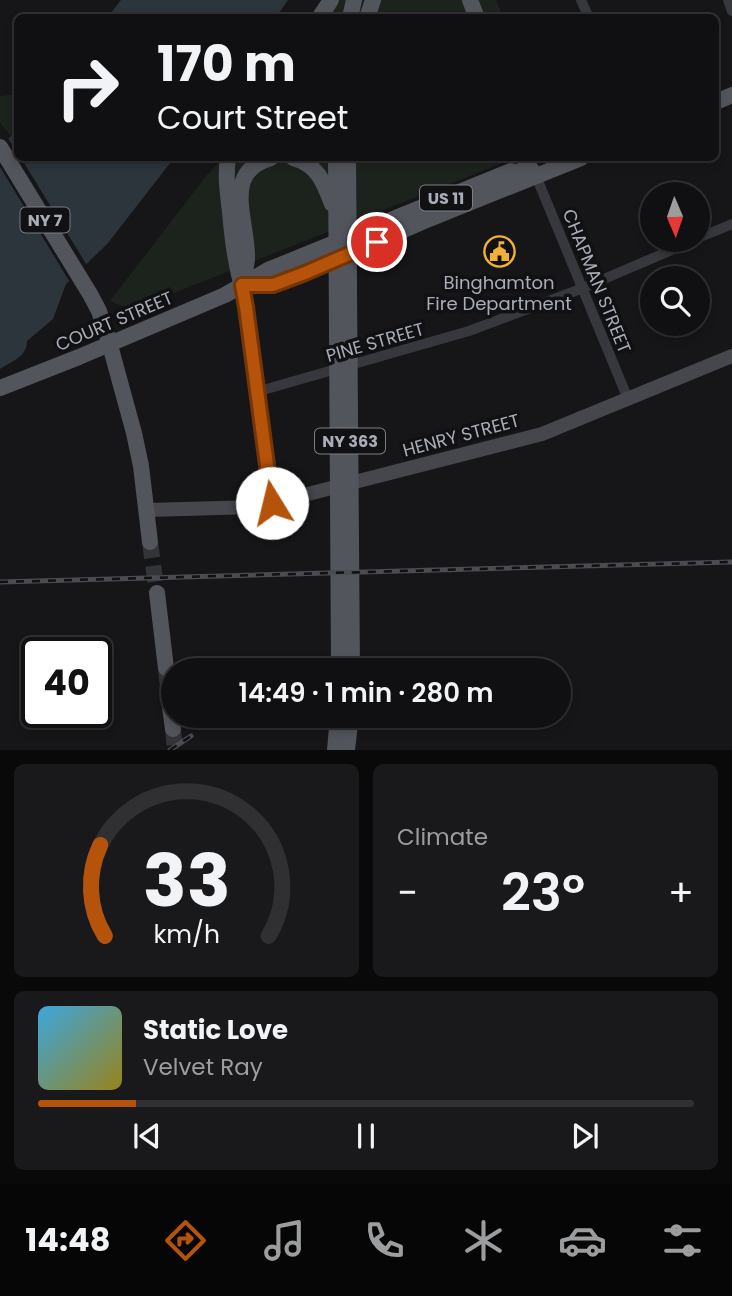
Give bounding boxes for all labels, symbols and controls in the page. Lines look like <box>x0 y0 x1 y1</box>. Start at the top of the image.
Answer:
text: 170 m <box>157 30 296 98</box>
icon: right <box>42 42 133 133</box>
text: Court Street <box>157 95 349 140</box>
north arrow <box>640 182 710 252</box>
map controls <box>640 182 710 336</box>
road number: US 11 <box>420 186 472 210</box>
street label: CHAPMAN STREET <box>557 205 637 357</box>
road number: NY 7 <box>20 208 70 232</box>
pin <box>347 212 407 272</box>
icon: arrive <box>358 223 396 261</box>
public building icon: Binghamton Fire Department <box>482 234 516 268</box>
button: search <box>640 266 710 336</box>
place label: Binghamton Fire Department <box>426 270 572 316</box>
street label: COURT STREET <box>52 285 177 357</box>
street label: PINE STREET <box>323 316 427 368</box>
street label: HENRY STREET <box>400 407 522 463</box>
road number: NY 363 <box>315 428 385 454</box>
position arrow <box>235 466 309 540</box>
speed limit sign: 40 <box>21 637 112 728</box>
text: 14:49 · 1 min · 280 m <box>239 675 493 711</box>
text: Climate <box>397 821 488 853</box>
text: 33 <box>142 831 231 932</box>
text: 23° <box>501 856 585 929</box>
text: − <box>397 866 418 919</box>
text: + <box>668 866 694 919</box>
text: km/h <box>153 917 220 952</box>
text: Static Love <box>143 1012 288 1048</box>
text: Velvet Ray <box>143 1051 263 1083</box>
icon: previous <box>128 1117 166 1155</box>
icon: pause <box>347 1117 385 1155</box>
icon: next <box>566 1117 604 1155</box>
icon: directions <box>161 1216 210 1265</box>
icon: music <box>260 1216 309 1265</box>
icon: phone <box>360 1216 409 1265</box>
icon: climate <box>459 1216 508 1265</box>
icon: car <box>558 1216 607 1265</box>
icon: filters <box>658 1216 707 1265</box>
text: 14:48 <box>25 1217 110 1262</box>

